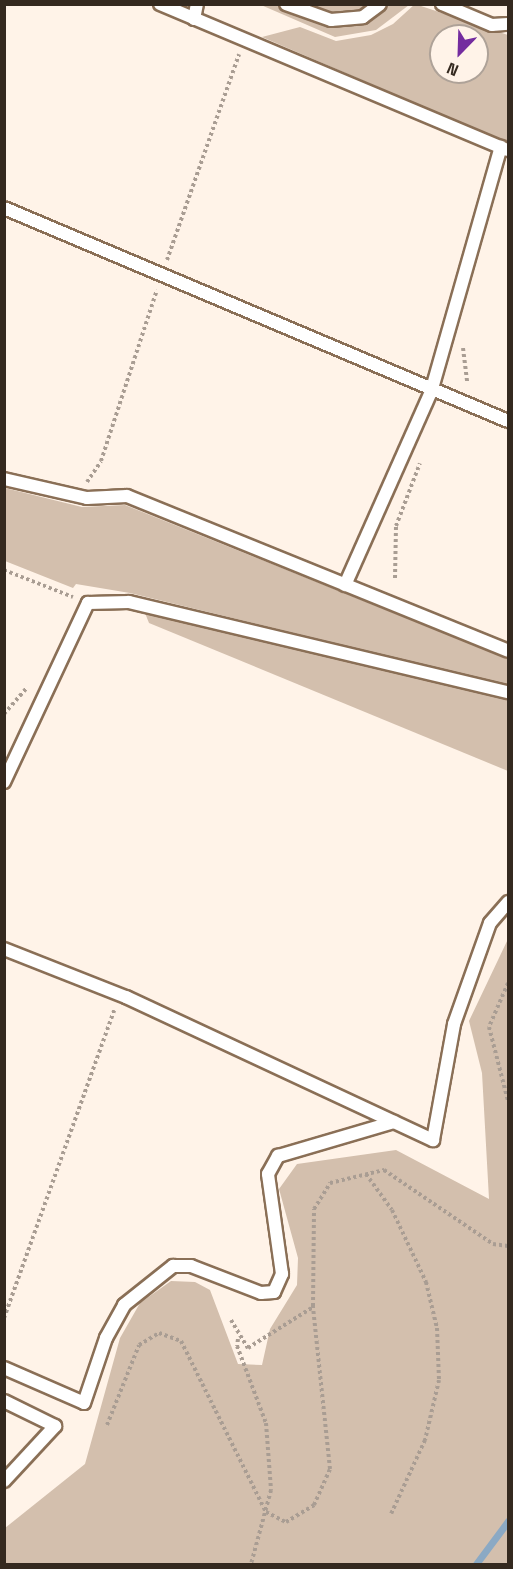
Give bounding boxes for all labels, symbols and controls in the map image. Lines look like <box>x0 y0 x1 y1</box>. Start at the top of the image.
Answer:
north arrow <box>429 24 489 84</box>
text: N <box>444 57 462 81</box>

